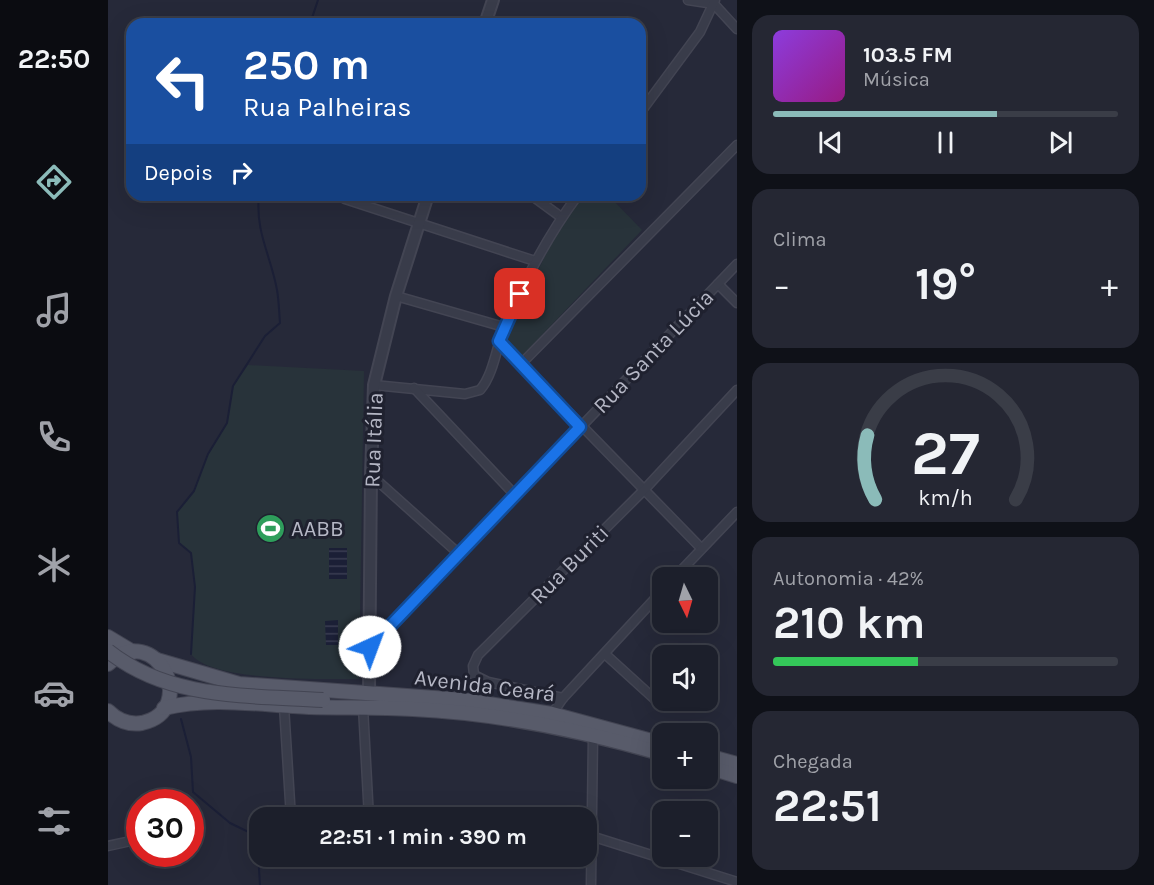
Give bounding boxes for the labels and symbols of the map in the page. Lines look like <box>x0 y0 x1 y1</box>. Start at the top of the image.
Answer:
pin <box>494 268 545 319</box>
street label: Rua Santa Lúcia <box>588 284 719 419</box>
street label: Rua Itália <box>359 392 389 488</box>
sports icon: AABB <box>254 512 286 544</box>
place label: AABB <box>291 516 344 542</box>
street label: Rua Buriti <box>525 520 614 609</box>
north arrow <box>652 567 718 633</box>
position arrow <box>338 615 402 679</box>
street label: Avenida Ceará <box>413 664 557 708</box>
speed limit sign: 30 <box>126 789 204 867</box>

